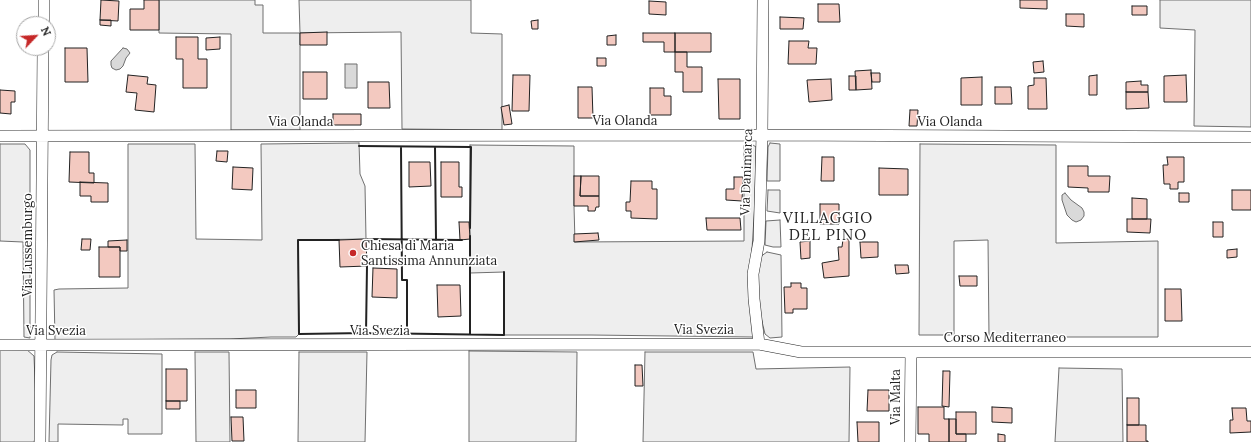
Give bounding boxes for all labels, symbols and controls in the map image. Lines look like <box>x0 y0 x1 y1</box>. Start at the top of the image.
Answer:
north arrow <box>16 16 56 56</box>
text: N <box>38 25 54 38</box>
street label: Via Olanda <box>592 113 658 129</box>
street label: Via Olanda <box>268 114 334 130</box>
street label: Via Olanda <box>917 114 983 130</box>
street label: Via Danimarca <box>738 128 756 216</box>
street label: Via Lussemburgo <box>20 193 36 297</box>
district label: VILLAGGIO DEL PINO <box>783 210 873 245</box>
place label: Chiesa di Maria Santissima Annunziata <box>361 238 497 269</box>
marker: Chiesa di Maria Santissima Annunziata <box>348 248 358 258</box>
street label: Via Svezia <box>674 322 734 338</box>
street label: Via Svezia <box>26 323 86 339</box>
street label: Via Svezia <box>350 323 410 339</box>
street label: Corso Mediterraneo <box>944 330 1066 346</box>
street label: Via Malta <box>888 369 904 425</box>

